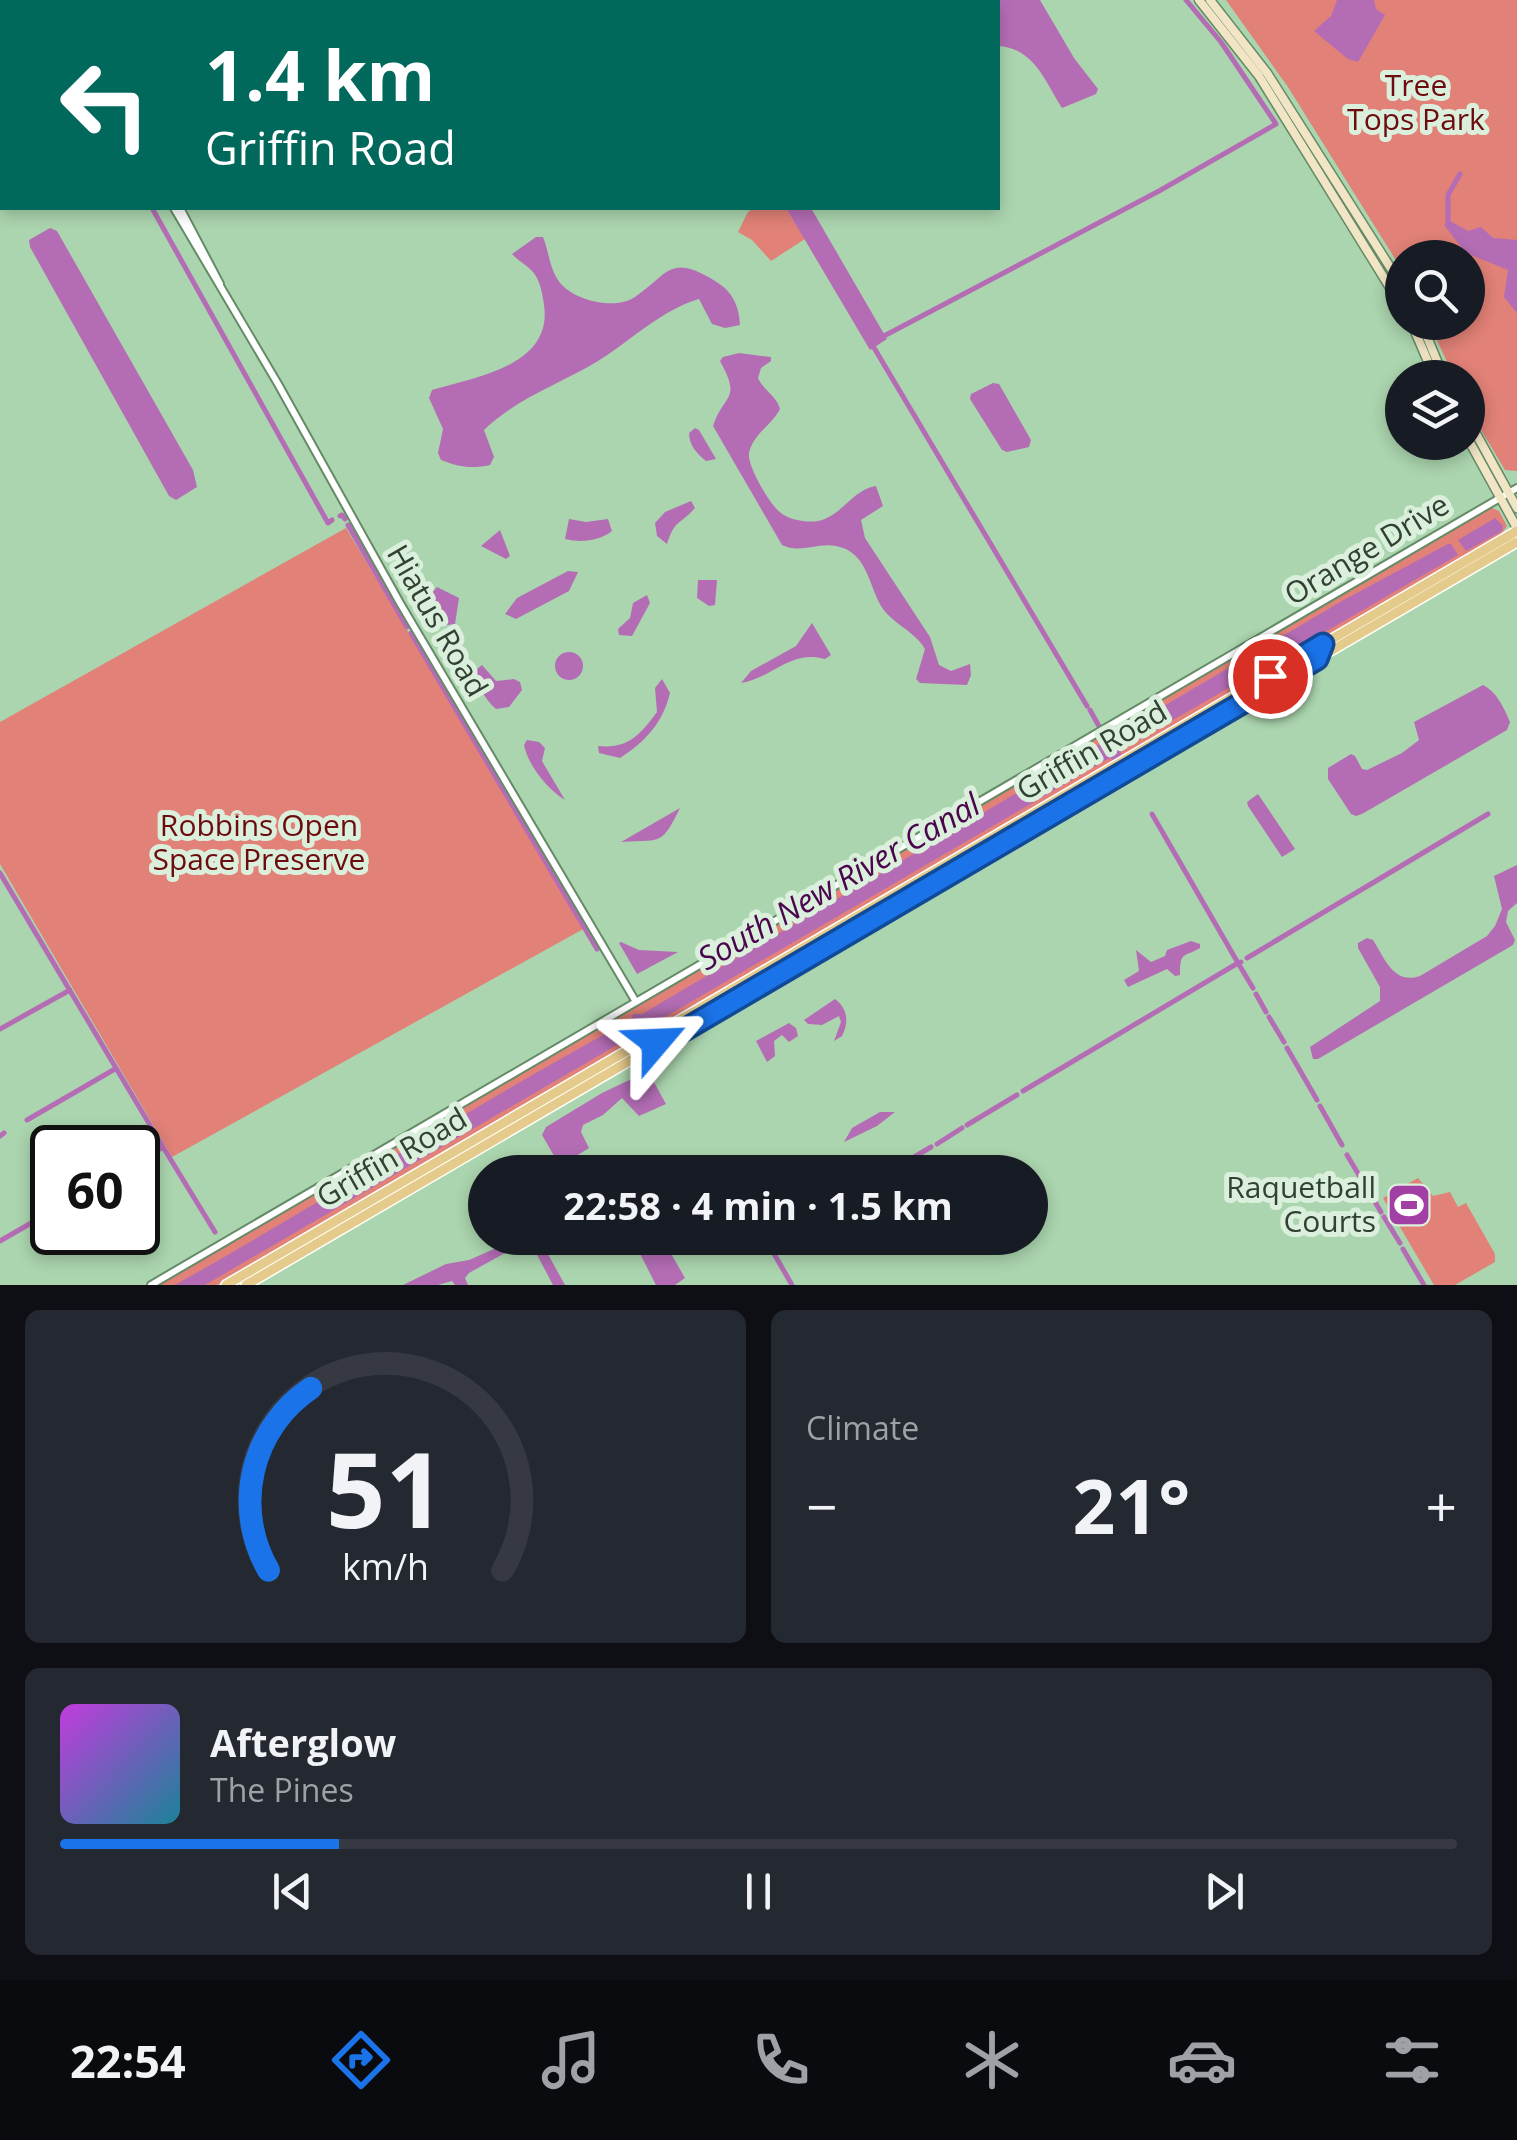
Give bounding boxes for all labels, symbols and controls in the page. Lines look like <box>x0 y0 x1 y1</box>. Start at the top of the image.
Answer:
text: 1.4 km <box>205 26 435 122</box>
icon: left <box>40 40 170 170</box>
park label: Tree Tops Park <box>1347 64 1485 139</box>
text: Griffin Road <box>205 117 456 178</box>
map controls <box>1385 240 1485 460</box>
button: search <box>1385 240 1485 340</box>
button: layers <box>1385 360 1485 460</box>
street label: Orange Drive <box>1276 483 1456 614</box>
street label: Hiatus Road <box>378 537 498 704</box>
pin <box>1228 634 1313 719</box>
icon: arrive <box>1243 649 1298 704</box>
street label: Griffin Road <box>1009 690 1174 809</box>
water label: South New River Canal <box>689 782 988 979</box>
park label: Robbins Open Space Preserve <box>153 804 365 879</box>
position arrow <box>604 990 708 1094</box>
street label: Griffin Road <box>309 1097 474 1216</box>
speed limit sign: 60 <box>30 1125 160 1255</box>
place label: Raquetball Courts <box>1226 1166 1376 1241</box>
text: 22:58 · 4 min · 1.5 km <box>563 1179 953 1231</box>
sports icon: Raquetball Courts <box>1386 1182 1432 1228</box>
text: Climate <box>806 1406 919 1449</box>
text: 51 <box>326 1417 445 1558</box>
text: 21° <box>1073 1454 1190 1556</box>
text: − <box>806 1468 837 1543</box>
text: + <box>1426 1468 1457 1543</box>
text: km/h <box>342 1542 429 1590</box>
text: Afterglow <box>210 1716 396 1768</box>
text: The Pines <box>210 1768 354 1811</box>
icon: previous <box>265 1864 320 1919</box>
icon: pause <box>731 1864 786 1919</box>
icon: next <box>1197 1864 1252 1919</box>
icon: directions <box>326 2025 396 2095</box>
icon: music <box>536 2025 606 2095</box>
icon: phone <box>746 2025 816 2095</box>
icon: climate <box>957 2025 1027 2095</box>
icon: car <box>1167 2025 1237 2095</box>
icon: filters <box>1377 2025 1447 2095</box>
text: 22:54 <box>70 2030 186 2091</box>

